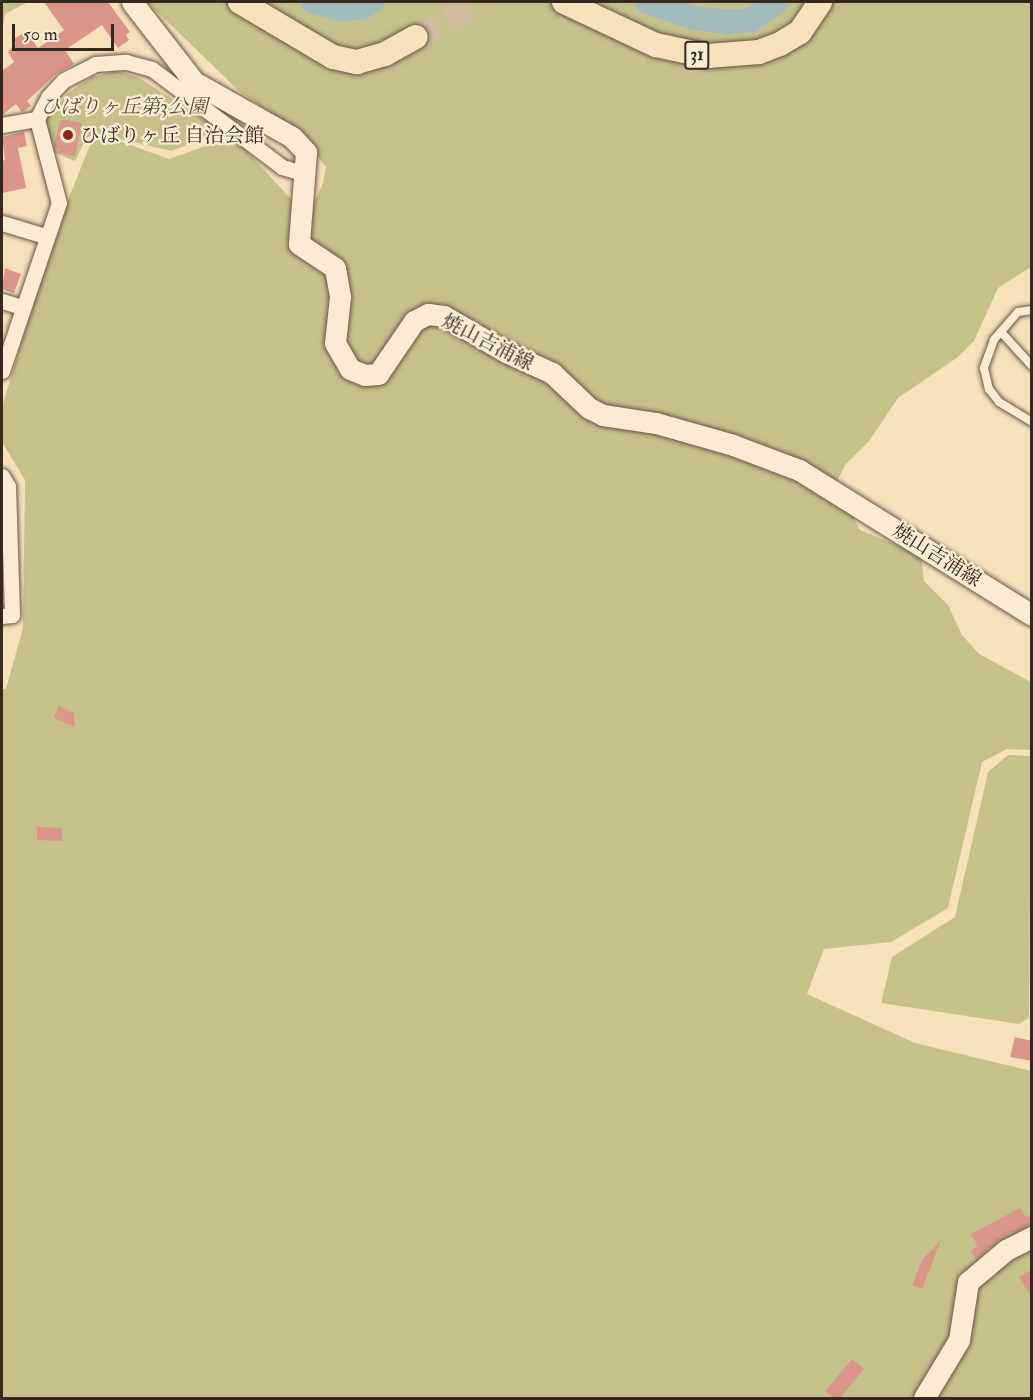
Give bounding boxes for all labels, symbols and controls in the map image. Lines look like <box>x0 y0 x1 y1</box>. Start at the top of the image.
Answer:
scale bar <box>15 12 117 50</box>
text: 50 m <box>23 23 58 46</box>
road number: 31 <box>684 40 710 70</box>
park label: ひばりヶ丘第3公園 <box>40 94 208 118</box>
place label: ひばりヶ丘 自治会館 <box>80 123 264 147</box>
marker: ひばりヶ丘 自治会館 <box>61 128 75 142</box>
street label: 焼山吉浦線 <box>438 309 538 375</box>
street label: 焼山吉浦線 <box>888 518 986 592</box>

